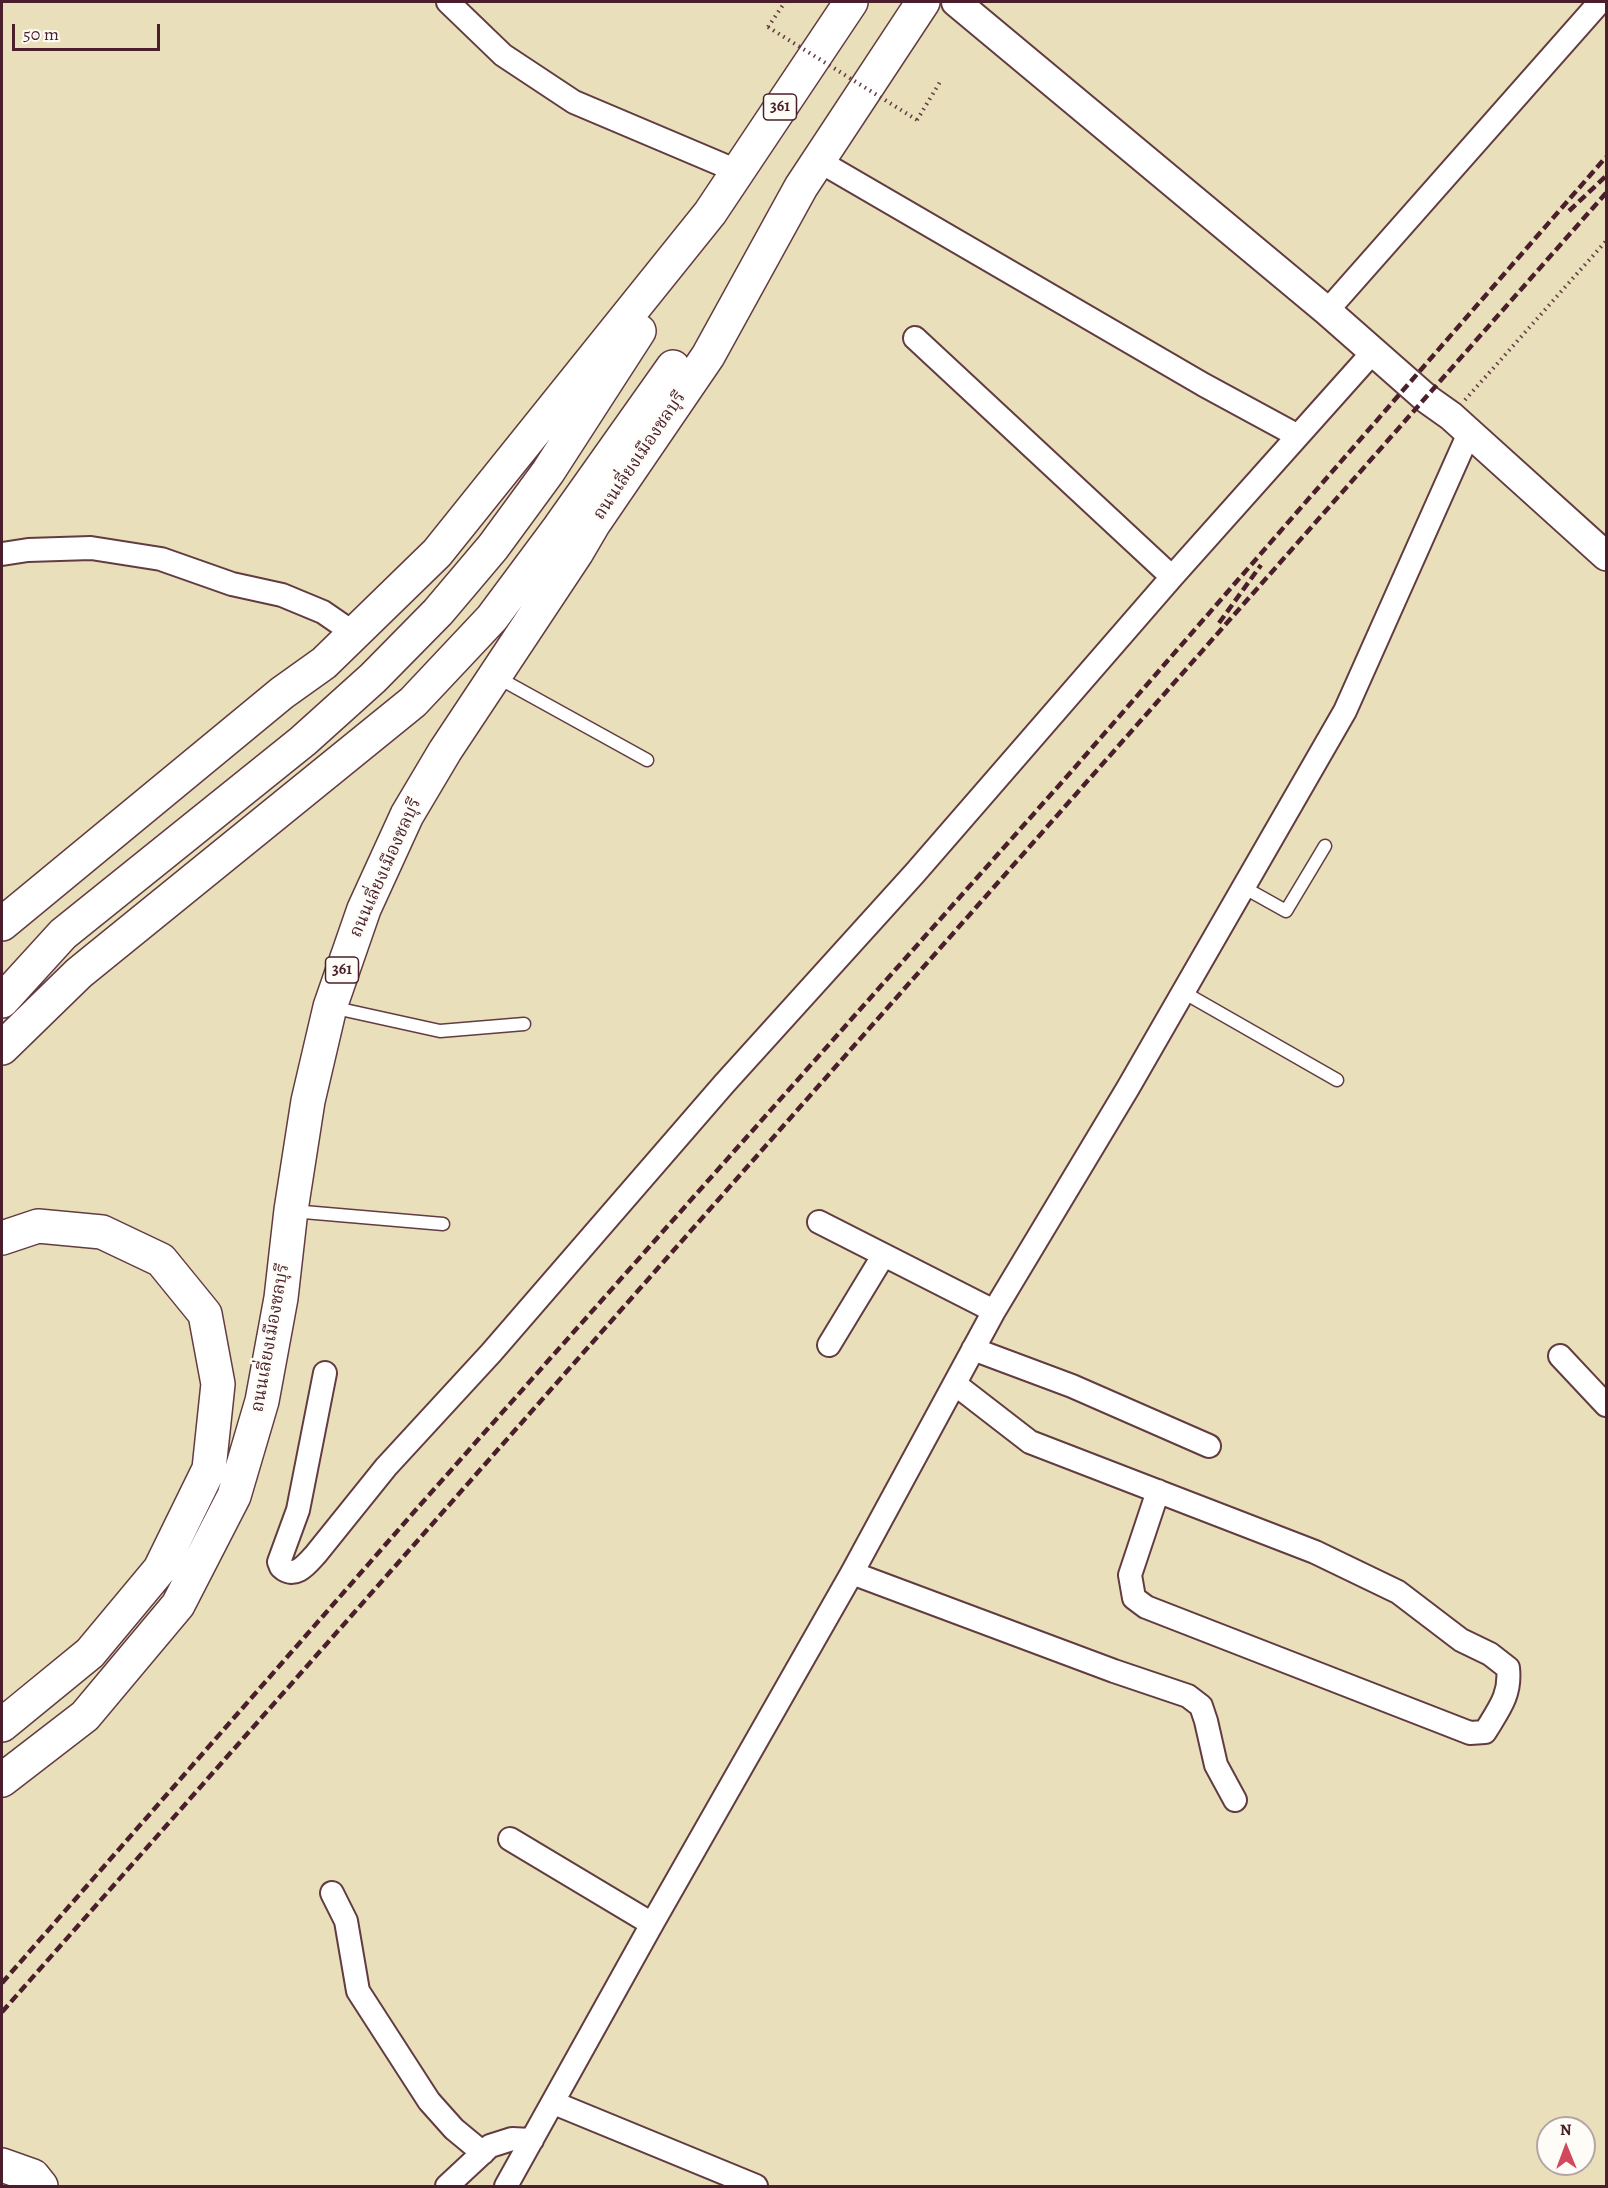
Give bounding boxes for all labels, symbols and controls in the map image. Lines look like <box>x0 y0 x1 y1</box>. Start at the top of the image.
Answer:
scale bar <box>15 12 164 50</box>
text: 50 m <box>23 22 59 46</box>
road number: 361 <box>764 94 796 120</box>
street label: ถนนเลี่ยงเมืองชลบุรี <box>589 388 691 524</box>
street label: ถนนเลี่ยงเมืองชลบุรี <box>346 795 426 941</box>
road number: 361 <box>326 957 358 983</box>
street label: ถนนเลี่ยงเมืองชลบุรี <box>247 1262 295 1414</box>
north arrow <box>1536 2116 1596 2176</box>
text: N <box>1560 2119 1572 2141</box>

